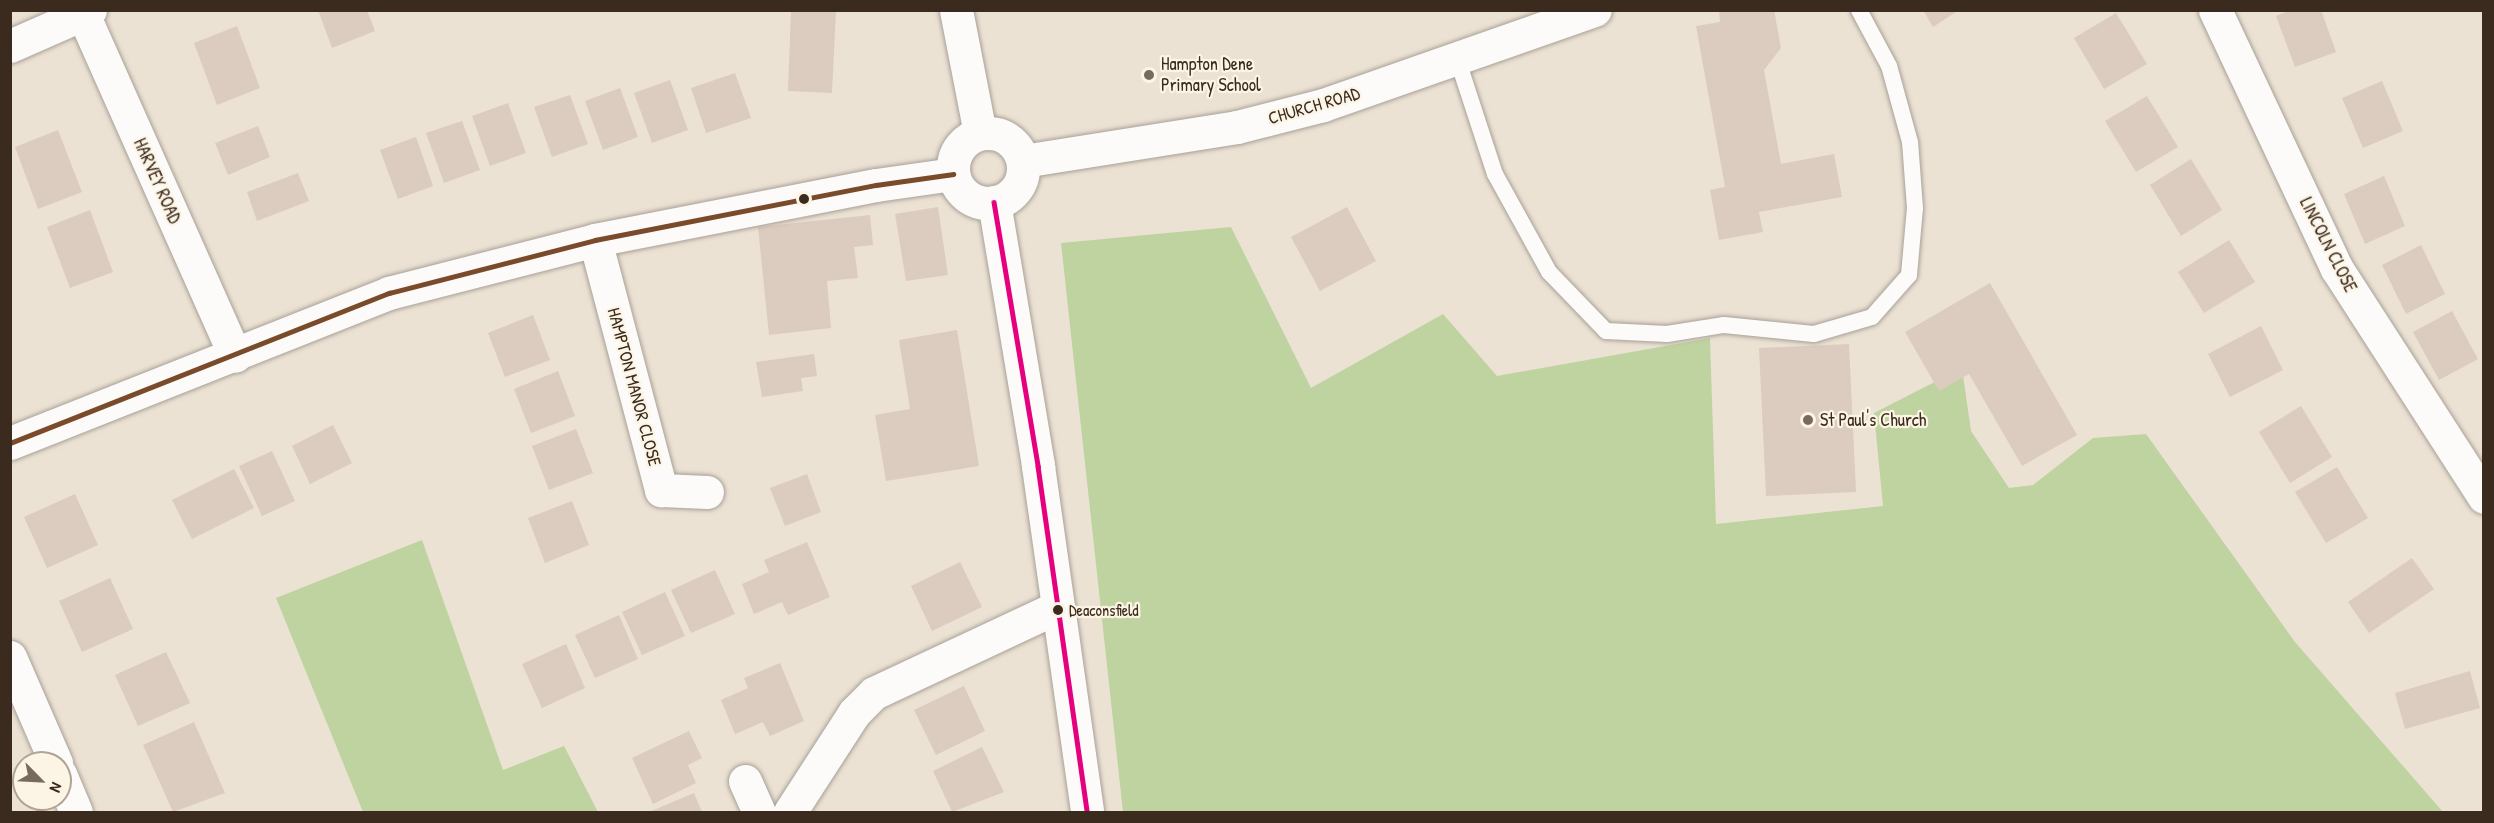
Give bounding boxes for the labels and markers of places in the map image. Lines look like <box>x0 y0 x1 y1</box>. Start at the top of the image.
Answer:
place label: Hampton Dene Primary School <box>1161 54 1261 97</box>
marker: Hampton Dene Primary School <box>1142 68 1156 82</box>
unlabelled marker <box>798 193 810 205</box>
place label: St Paul's Church <box>1820 409 1926 431</box>
marker: St Paul's Church <box>1801 413 1815 427</box>
place label: Deaconsfield <box>1069 600 1139 620</box>
marker: Deaconsfield <box>1052 604 1064 616</box>

